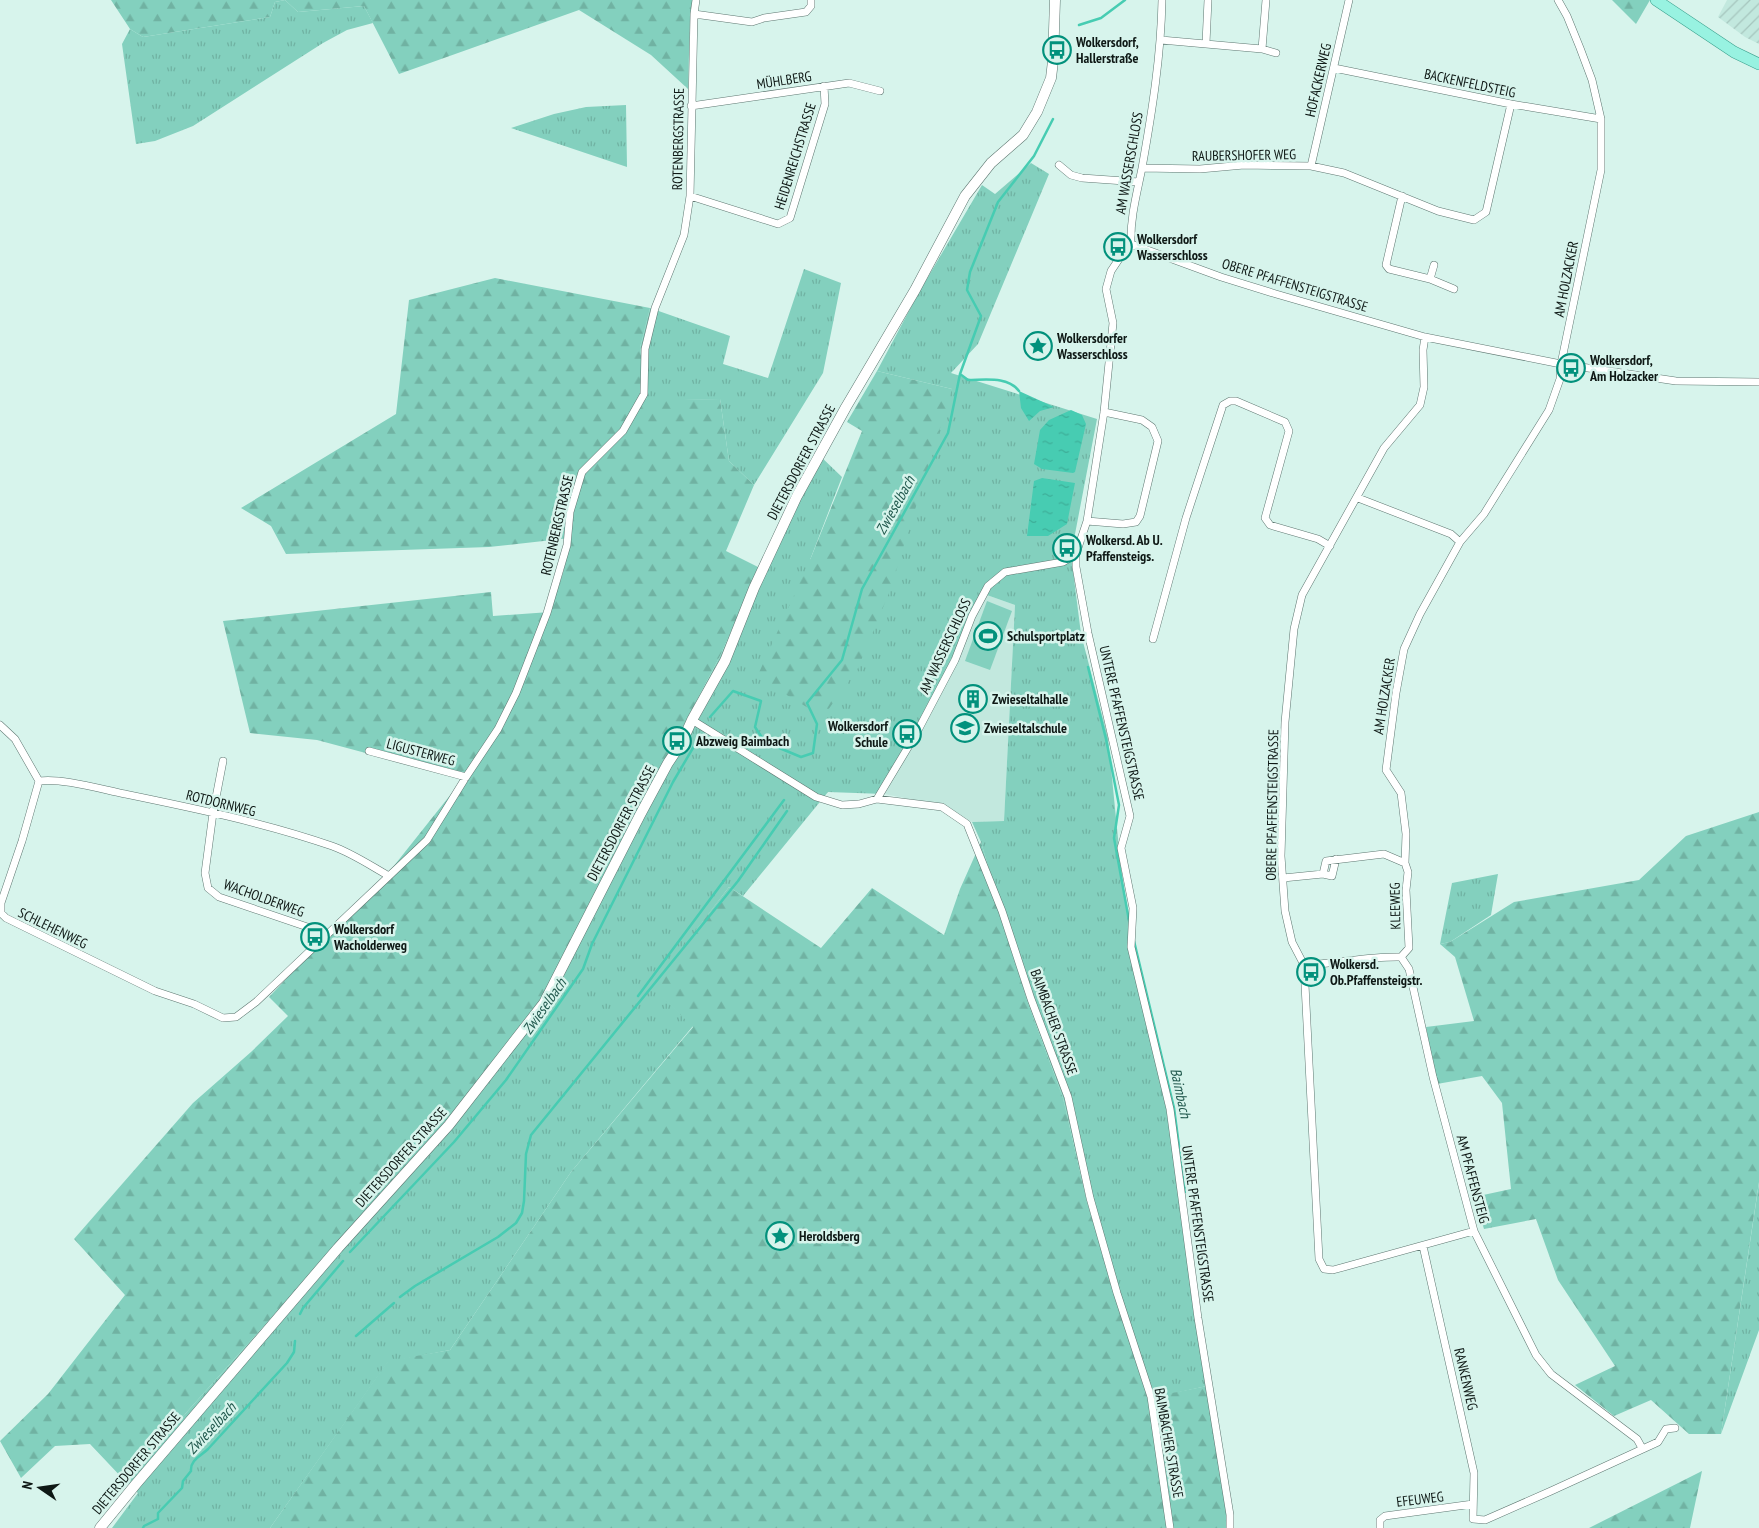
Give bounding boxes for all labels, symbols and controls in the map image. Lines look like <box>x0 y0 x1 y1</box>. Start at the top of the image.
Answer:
place label: Wolkersdorf, Hallerstraße <box>1075 33 1139 67</box>
bus stop icon: Wolkersdorf, Hallerstraße <box>1042 35 1072 65</box>
street label: HOFACKERWEG <box>1301 41 1335 119</box>
street label: BACKENFELDSTEIG <box>1423 65 1518 102</box>
street label: MÜHLBERG <box>755 67 813 93</box>
street label: ROTENBERGSTRASSE <box>668 88 688 190</box>
street label: HEIDENREICHSTRASSE <box>770 100 820 212</box>
street label: AM WASSERSCHLOSS <box>1111 111 1147 215</box>
street label: RAUBERSHOFER WEG <box>1192 145 1296 165</box>
place label: Wolkersdorf Wasserschloss <box>1136 230 1208 264</box>
bus stop icon: Wolkersdorf Wasserschloss <box>1103 232 1133 262</box>
street label: AM HOLZACKER <box>1550 239 1582 319</box>
street label: OBERE PFAFFENSTEIGSTRASSE <box>1220 254 1370 316</box>
place label: Wolkersdorfer Wasserschloss <box>1056 329 1128 363</box>
place icon: Wolkersdorfer Wasserschloss <box>1023 331 1053 361</box>
place label: Wolkersdorf, Am Holzacker <box>1589 351 1659 385</box>
bus stop icon: Wolkersdorf, Am Holzacker <box>1556 353 1586 383</box>
street label: DIETERSDORFER STRASSE <box>763 401 839 523</box>
water label: Zwieselbach <box>871 471 919 537</box>
street label: ROTENBERGSTRASSE <box>537 473 577 577</box>
place label: Wolkersd. Ab U. Pfaffensteigs. <box>1085 531 1163 565</box>
bus stop icon: Wolkersd. Ab U. Pfaffensteigs. <box>1052 533 1082 563</box>
street label: AM WASSERSCHLOSS <box>915 595 975 697</box>
sports icon: Schulsportplatz <box>973 621 1003 651</box>
place label: Schulsportplatz <box>1007 627 1085 645</box>
street label: UNTERE PFAFFENSTEIGSTRASSE <box>1095 644 1149 802</box>
street label: AM HOLZACKER <box>1369 656 1399 736</box>
building icon: Zwieseltalhalle <box>958 684 988 714</box>
place label: Zwieseltalhalle <box>992 690 1068 708</box>
school or university icon: Zwieseltalschule <box>950 713 980 743</box>
place label: Wolkersdorf Schule <box>827 717 889 751</box>
bus stop icon: Wolkersdorf Schule <box>892 719 922 749</box>
place label: Zwieseltalschule <box>984 719 1067 737</box>
bus stop icon: Abzweig Baimbach <box>662 726 692 756</box>
street label: OBERE PFAFFENSTEIGSTRASSE <box>1262 729 1282 881</box>
place label: Abzweig Baimbach <box>695 732 789 750</box>
street label: LIGUSTERWEG <box>385 734 457 770</box>
street label: DIETERSDORFER STRASSE <box>583 762 659 884</box>
street label: ROTDORNWEG <box>184 786 258 820</box>
street label: WACHOLDERWEG <box>221 875 307 921</box>
street label: KLEEWEG <box>1386 882 1404 930</box>
street label: SCHLEHENWEG <box>15 903 91 953</box>
place label: Wolkersdorf Wacholderweg <box>333 920 407 954</box>
bus stop icon: Wolkersdorf Wacholderweg <box>300 922 330 952</box>
place label: Wolkersd. Ob.Pfaffensteigstr. <box>1329 955 1422 989</box>
bus stop icon: Wolkersd. Ob.Pfaffensteigstr. <box>1296 957 1326 987</box>
street label: BAIMBACHER STRASSE <box>1027 967 1081 1077</box>
water label: Zwieselbach <box>518 973 571 1038</box>
water label: Baimbach <box>1166 1066 1196 1121</box>
street label: DIETERSDORFER STRASSE <box>351 1103 451 1211</box>
street label: AM PFAFFENSTEIG <box>1453 1133 1493 1225</box>
street label: UNTERE PFAFFENSTEIGSTRASSE <box>1178 1144 1218 1304</box>
place icon: Heroldsberg <box>765 1221 795 1251</box>
place label: Heroldsberg <box>799 1227 860 1245</box>
street label: RANKENWEG <box>1450 1346 1482 1412</box>
street label: BAIMBACHER STRASSE <box>1150 1387 1188 1499</box>
water label: Zwieselbach <box>182 1397 241 1458</box>
street label: DIETERSDORFER STRASSE <box>88 1408 184 1518</box>
north arrow <box>15 1463 65 1513</box>
text: N <box>18 1479 37 1491</box>
street label: EFEUWEG <box>1395 1487 1445 1511</box>

